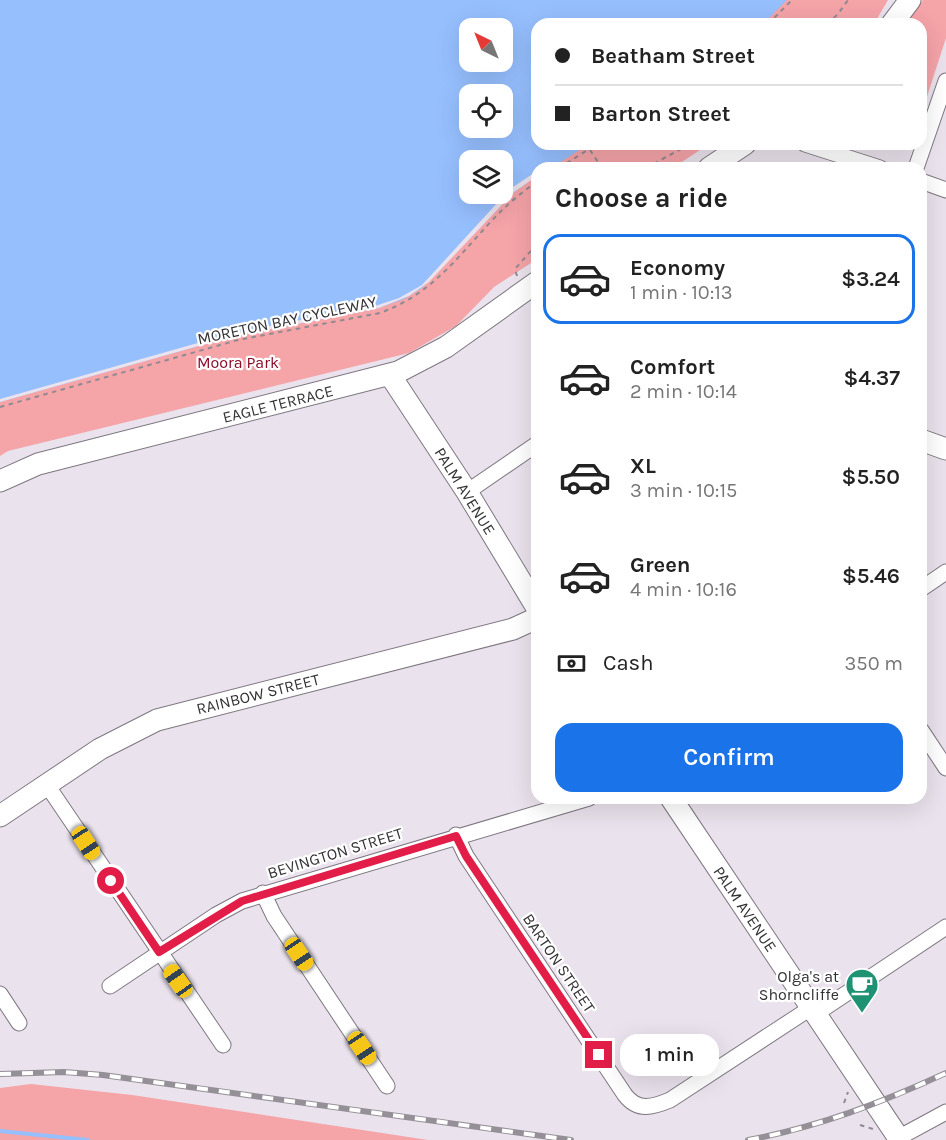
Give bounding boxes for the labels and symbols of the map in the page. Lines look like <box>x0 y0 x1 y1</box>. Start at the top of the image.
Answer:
north arrow <box>459 18 513 72</box>
street label: MORETON BAY CYCLEWAY <box>196 292 379 348</box>
park label: Moora Park <box>197 353 279 372</box>
street label: EAGLE TERRACE <box>221 381 335 427</box>
street label: PALM AVENUE <box>431 444 499 538</box>
street label: RAINBOW STREET <box>194 670 322 718</box>
car <box>69 823 103 863</box>
street label: BEVINGTON STREET <box>265 823 405 883</box>
street label: PALM AVENUE <box>709 862 781 956</box>
route start <box>97 867 124 894</box>
street label: BARTON STREET <box>519 910 599 1016</box>
car <box>281 934 317 974</box>
car <box>160 961 196 1001</box>
place label: Olga's at Shorncliffe <box>759 967 839 1004</box>
cafe icon: Olga's at Shorncliffe <box>844 967 880 1014</box>
car <box>344 1028 380 1068</box>
callout: 1 min <box>620 1034 719 1076</box>
route end <box>585 1041 612 1068</box>

